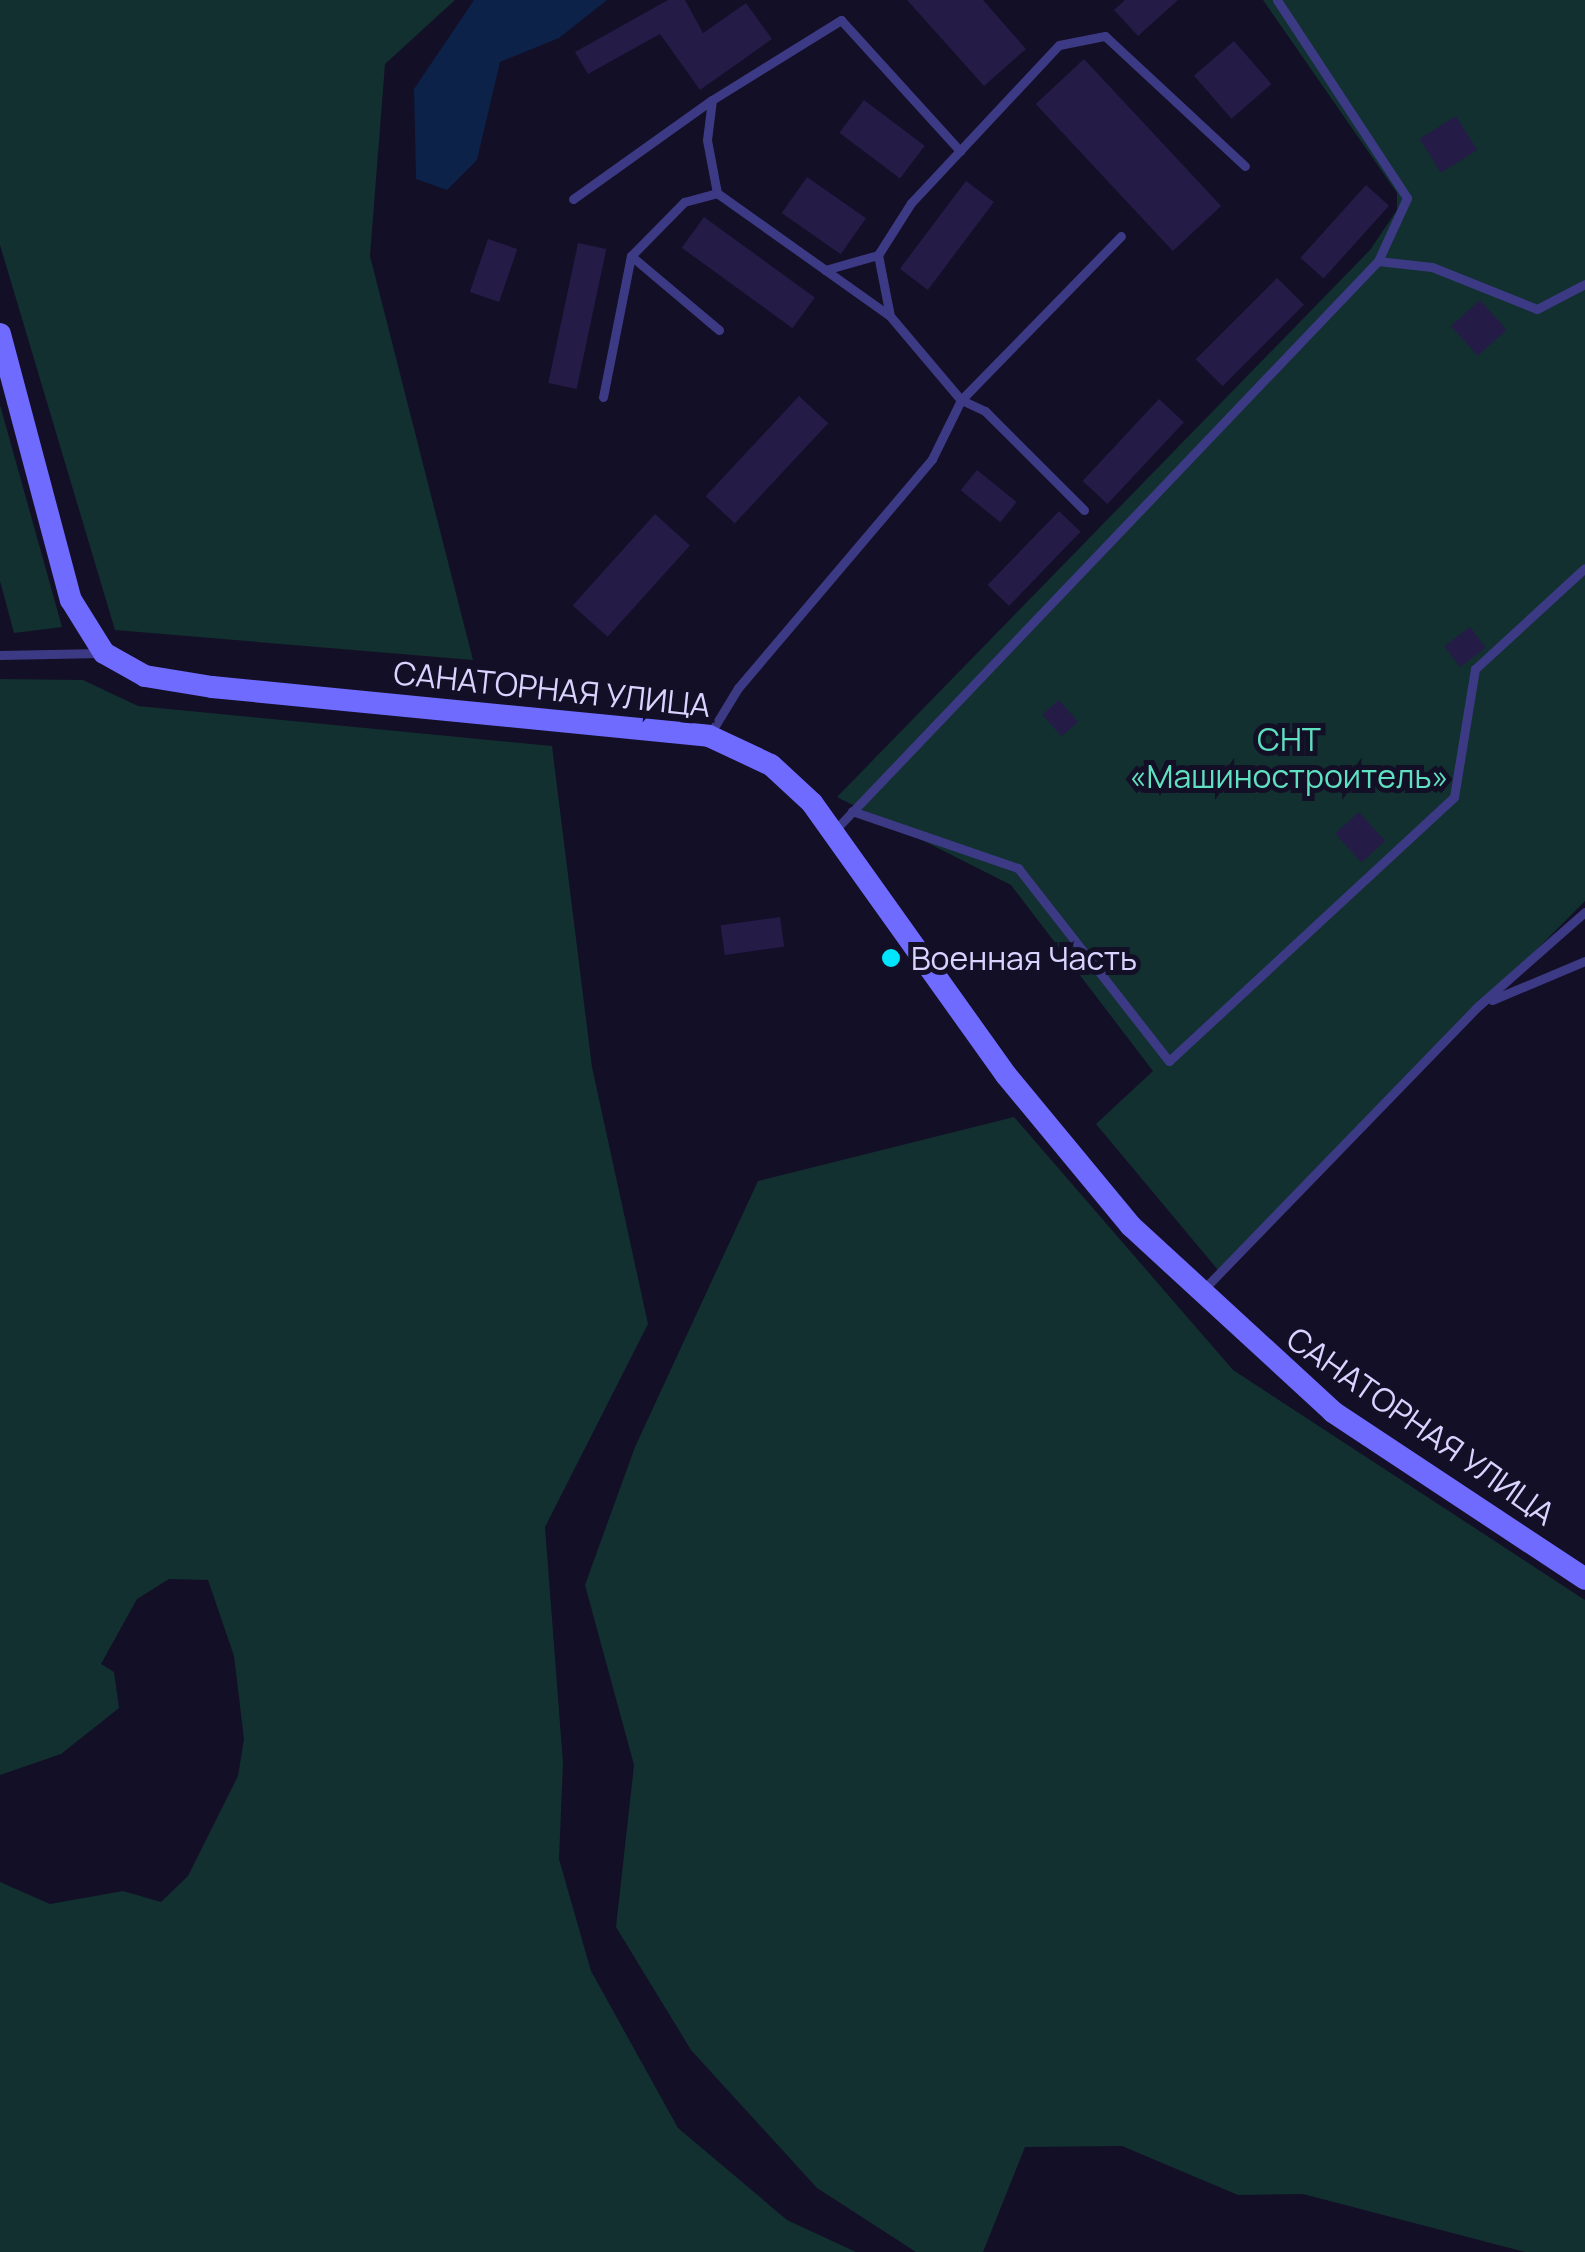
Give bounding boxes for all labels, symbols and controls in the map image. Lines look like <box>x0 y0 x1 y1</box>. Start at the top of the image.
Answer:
street label: САНАТОРНАЯ УЛИЦА <box>392 653 712 725</box>
park label: СНТ «Машиностроитель» <box>1129 721 1449 796</box>
place label: Военная Часть <box>911 939 1137 977</box>
marker: Военная Часть <box>880 947 902 969</box>
street label: САНАТОРНАЯ УЛИЦА <box>1280 1319 1562 1533</box>

